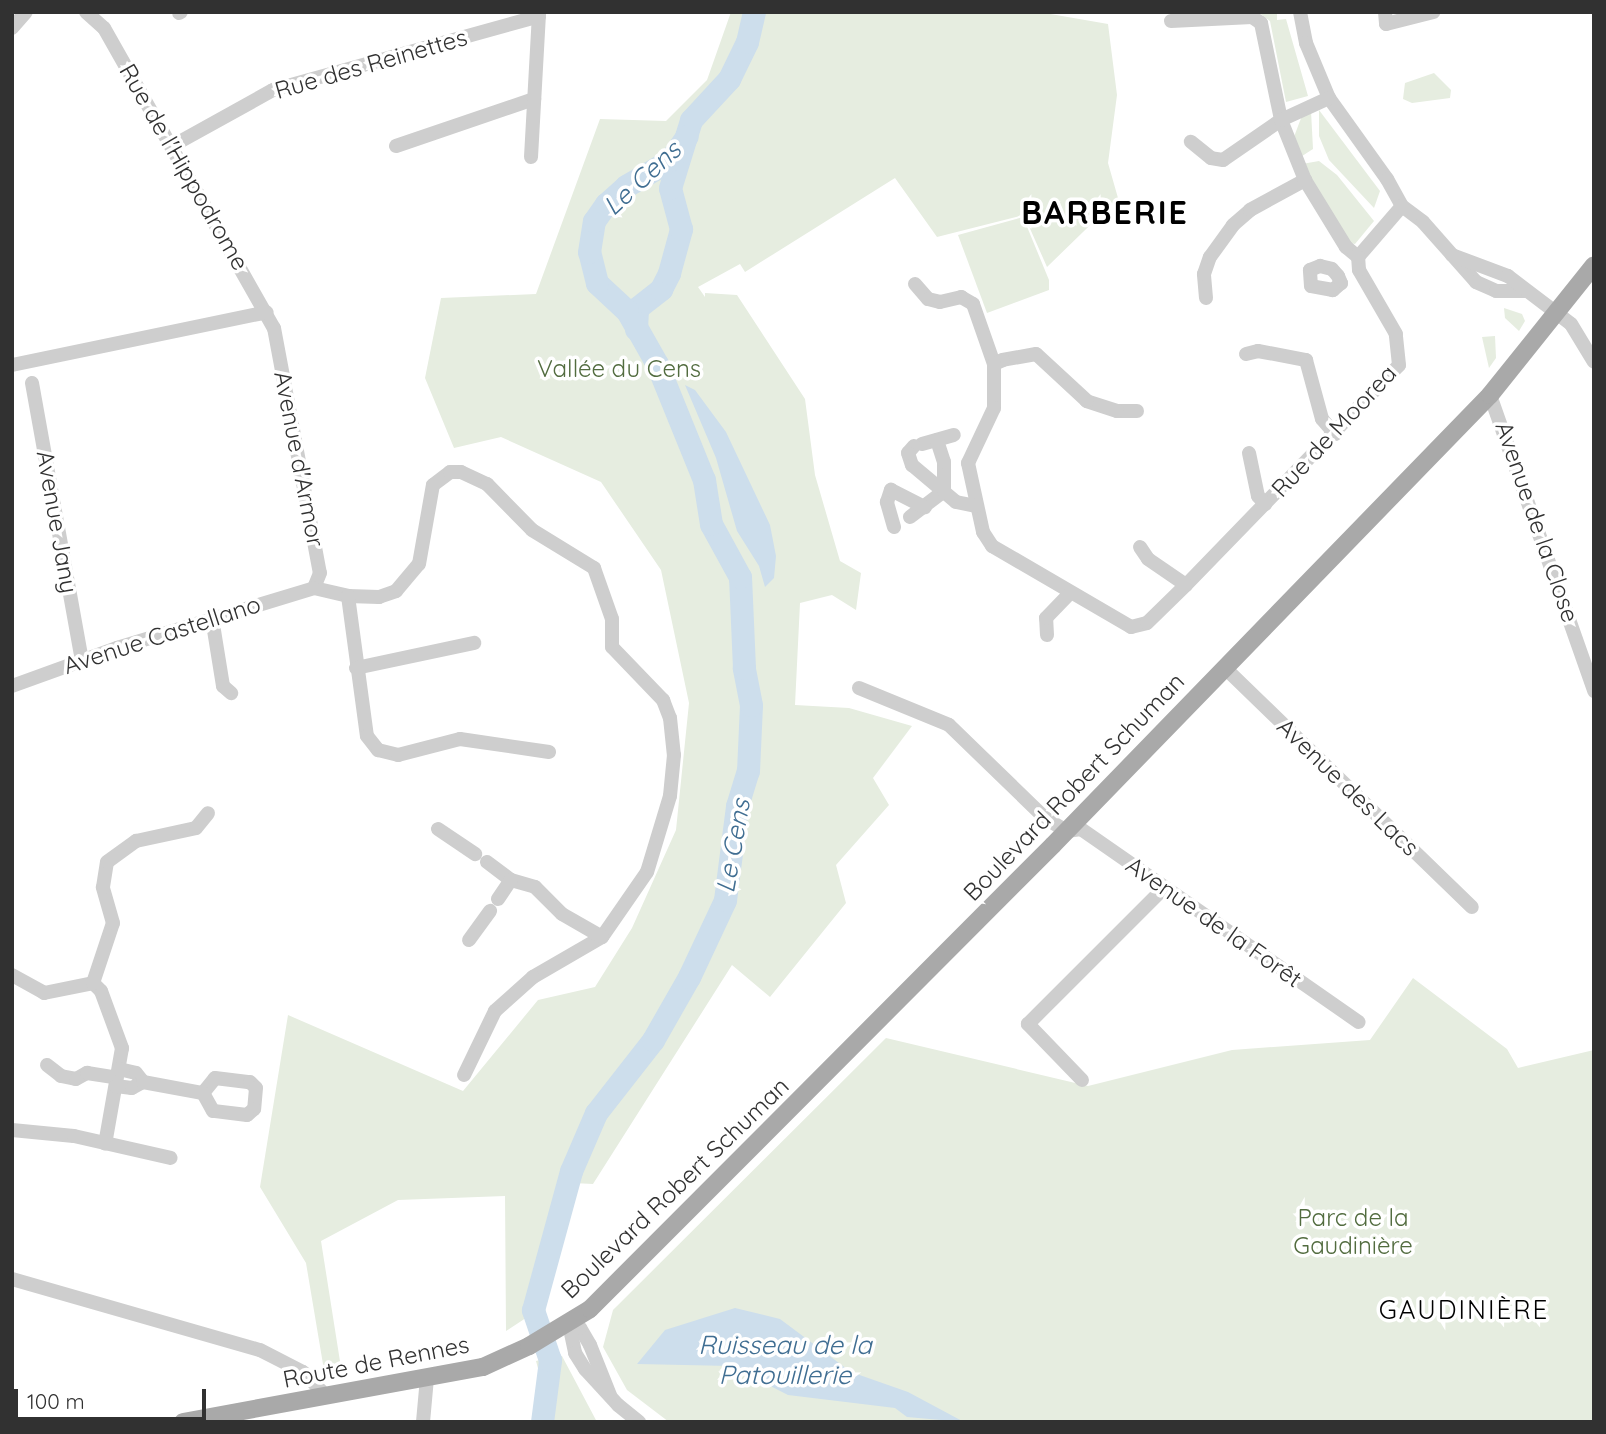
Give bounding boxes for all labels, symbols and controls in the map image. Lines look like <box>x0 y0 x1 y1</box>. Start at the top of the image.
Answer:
street label: Rue des Reinettes <box>272 23 470 105</box>
street label: Rue de l'Hippodrome <box>113 59 255 275</box>
water label: Le Cens <box>597 134 687 222</box>
district label: BARBERIE <box>1022 193 1188 231</box>
park label: Vallée du Cens <box>537 355 701 383</box>
street label: Rue de Moorea <box>1265 359 1403 503</box>
street label: Avenue d'Armor <box>268 369 330 549</box>
street label: Avenue de la Close <box>1489 418 1585 626</box>
street label: Avenue Jany <box>30 448 84 596</box>
street label: Avenue Castellano <box>60 590 264 680</box>
street label: Boulevard Robert Schuman <box>958 667 1190 907</box>
street label: Avenue des Lacs <box>1271 712 1425 862</box>
water label: Le Cens <box>709 797 757 895</box>
street label: Avenue de la Forêt <box>1121 851 1307 993</box>
street label: Boulevard Robert Schuman <box>555 1072 795 1304</box>
park label: Parc de la Gaudinière <box>1293 1204 1413 1260</box>
district label: GAUDINIÈRE <box>1380 1294 1548 1326</box>
water label: Ruisseau de la Patouillerie <box>698 1329 872 1390</box>
street label: Route de Rennes <box>281 1330 471 1394</box>
scale bar <box>18 1374 210 1418</box>
text: 100 m <box>27 1388 85 1414</box>

